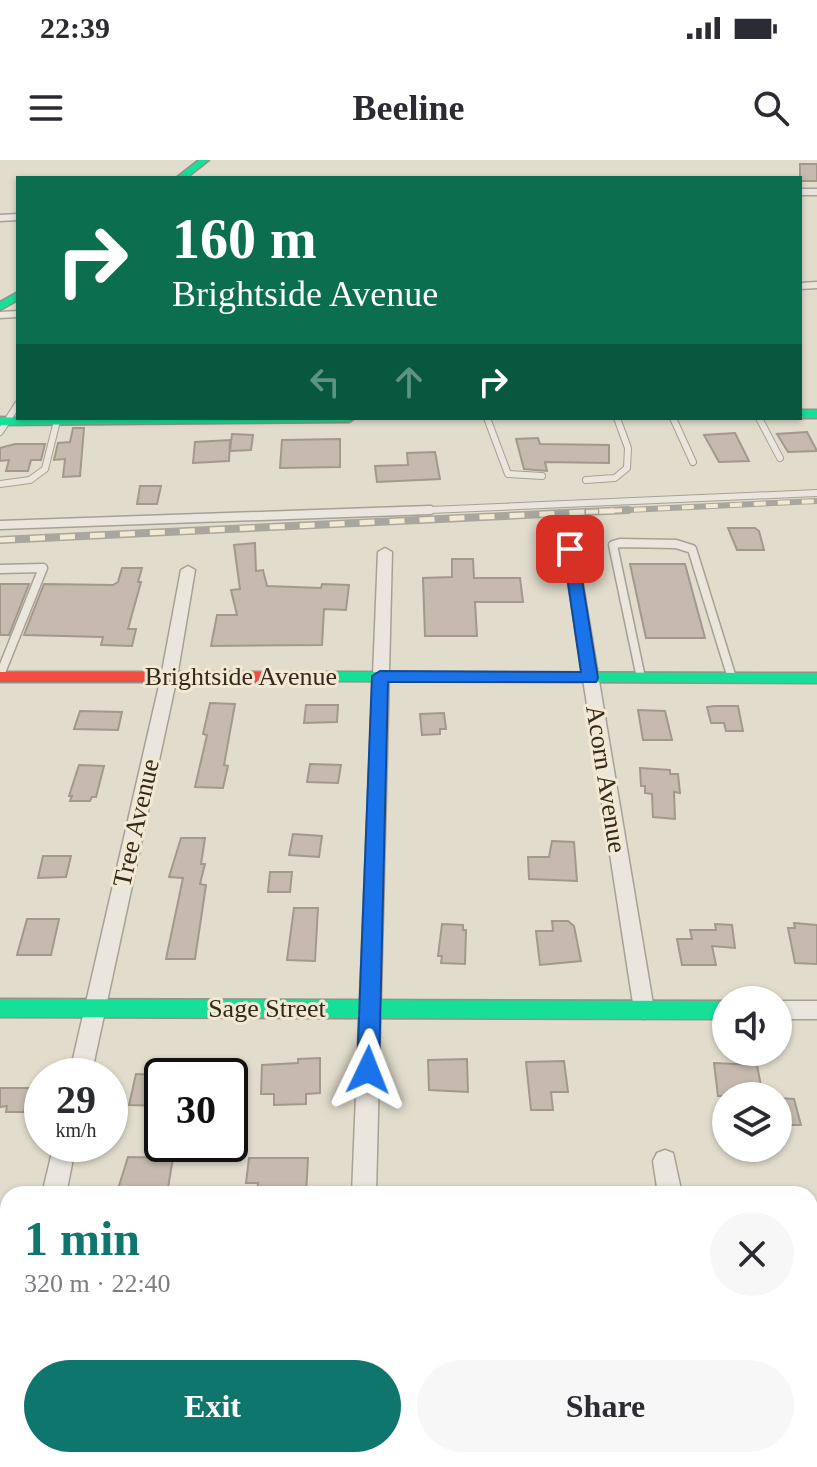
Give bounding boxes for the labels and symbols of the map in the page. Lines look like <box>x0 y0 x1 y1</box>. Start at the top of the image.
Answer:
pin <box>536 515 604 583</box>
street label: Brightside Avenue <box>145 662 337 691</box>
street label: Acorn Avenue <box>580 703 632 855</box>
street label: Tree Avenue <box>107 756 165 890</box>
street label: Sage Street <box>208 994 327 1023</box>
position arrow <box>326 1028 410 1112</box>
speed limit sign: 30 <box>144 1058 248 1162</box>

